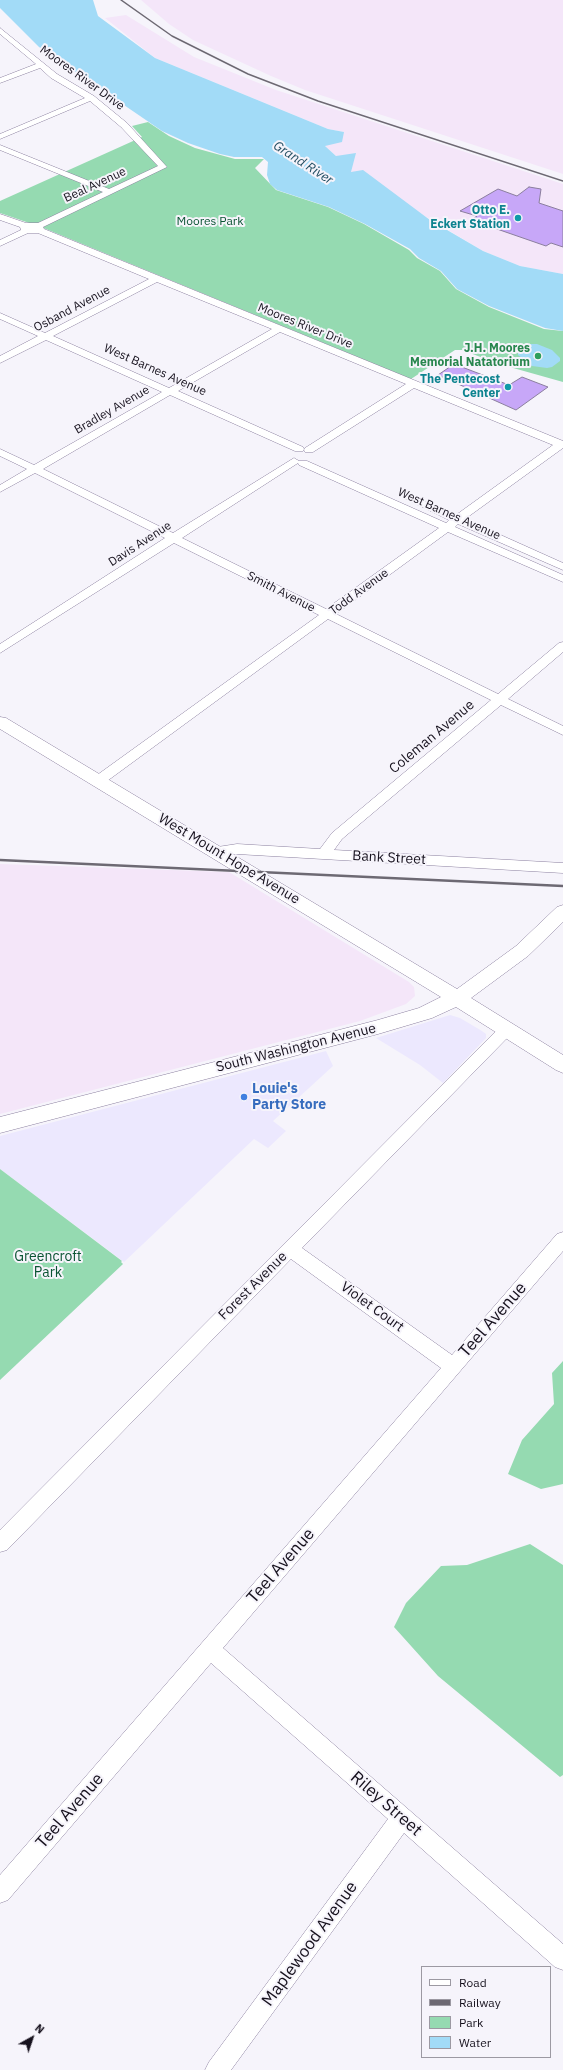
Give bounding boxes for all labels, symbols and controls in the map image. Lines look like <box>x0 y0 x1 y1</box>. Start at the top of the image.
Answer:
street label: Moores River Drive <box>37 43 127 113</box>
water label: Grand River <box>270 138 336 188</box>
street label: Beal Avenue <box>62 164 128 206</box>
place label: Otto E. Eckert Station <box>430 204 510 232</box>
marker: Otto E. Eckert Station <box>513 213 523 223</box>
park label: Moores Park <box>176 215 244 229</box>
street label: Osband Avenue <box>31 283 113 335</box>
street label: Moores River Drive <box>256 300 354 352</box>
street label: West Barnes Avenue <box>102 341 208 399</box>
place label: J.H. Moores Memorial Natatorium <box>410 342 530 370</box>
marker: J.H. Moores Memorial Natatorium <box>533 351 543 361</box>
place label: The Pentecost Center <box>420 373 500 401</box>
marker: The Pentecost Center <box>503 382 513 392</box>
street label: Bradley Avenue <box>72 383 152 437</box>
street label: West Barnes Avenue <box>396 485 502 543</box>
street label: Davis Avenue <box>106 518 174 570</box>
street label: Todd Avenue <box>327 566 391 618</box>
street label: Smith Avenue <box>245 569 317 615</box>
street label: Coleman Avenue <box>386 697 478 777</box>
street label: West Mount Hope Avenue <box>155 810 303 908</box>
street label: Bank Street <box>352 848 426 868</box>
street label: South Washington Avenue <box>214 1020 378 1076</box>
place label: Louie's Party Store <box>252 1081 326 1114</box>
marker: Louie's Party Store <box>239 1092 249 1102</box>
street label: Forest Avenue <box>215 1248 291 1324</box>
park label: Greencroft Park <box>14 1249 82 1282</box>
street label: Violet Court <box>337 1278 407 1336</box>
street label: Teel Avenue <box>455 1278 531 1362</box>
street label: Teel Avenue <box>243 1524 319 1608</box>
street label: Riley Street <box>346 1767 426 1841</box>
street label: Teel Avenue <box>32 1769 108 1853</box>
street label: Maplewood Avenue <box>258 1878 362 2010</box>
legend <box>421 1966 551 2058</box>
text: Road <box>459 1975 487 1990</box>
text: Railway <box>459 1995 501 2010</box>
text: Park <box>459 2015 483 2030</box>
north arrow <box>12 2018 52 2058</box>
text: N <box>32 2021 47 2037</box>
text: Water <box>459 2035 491 2050</box>

